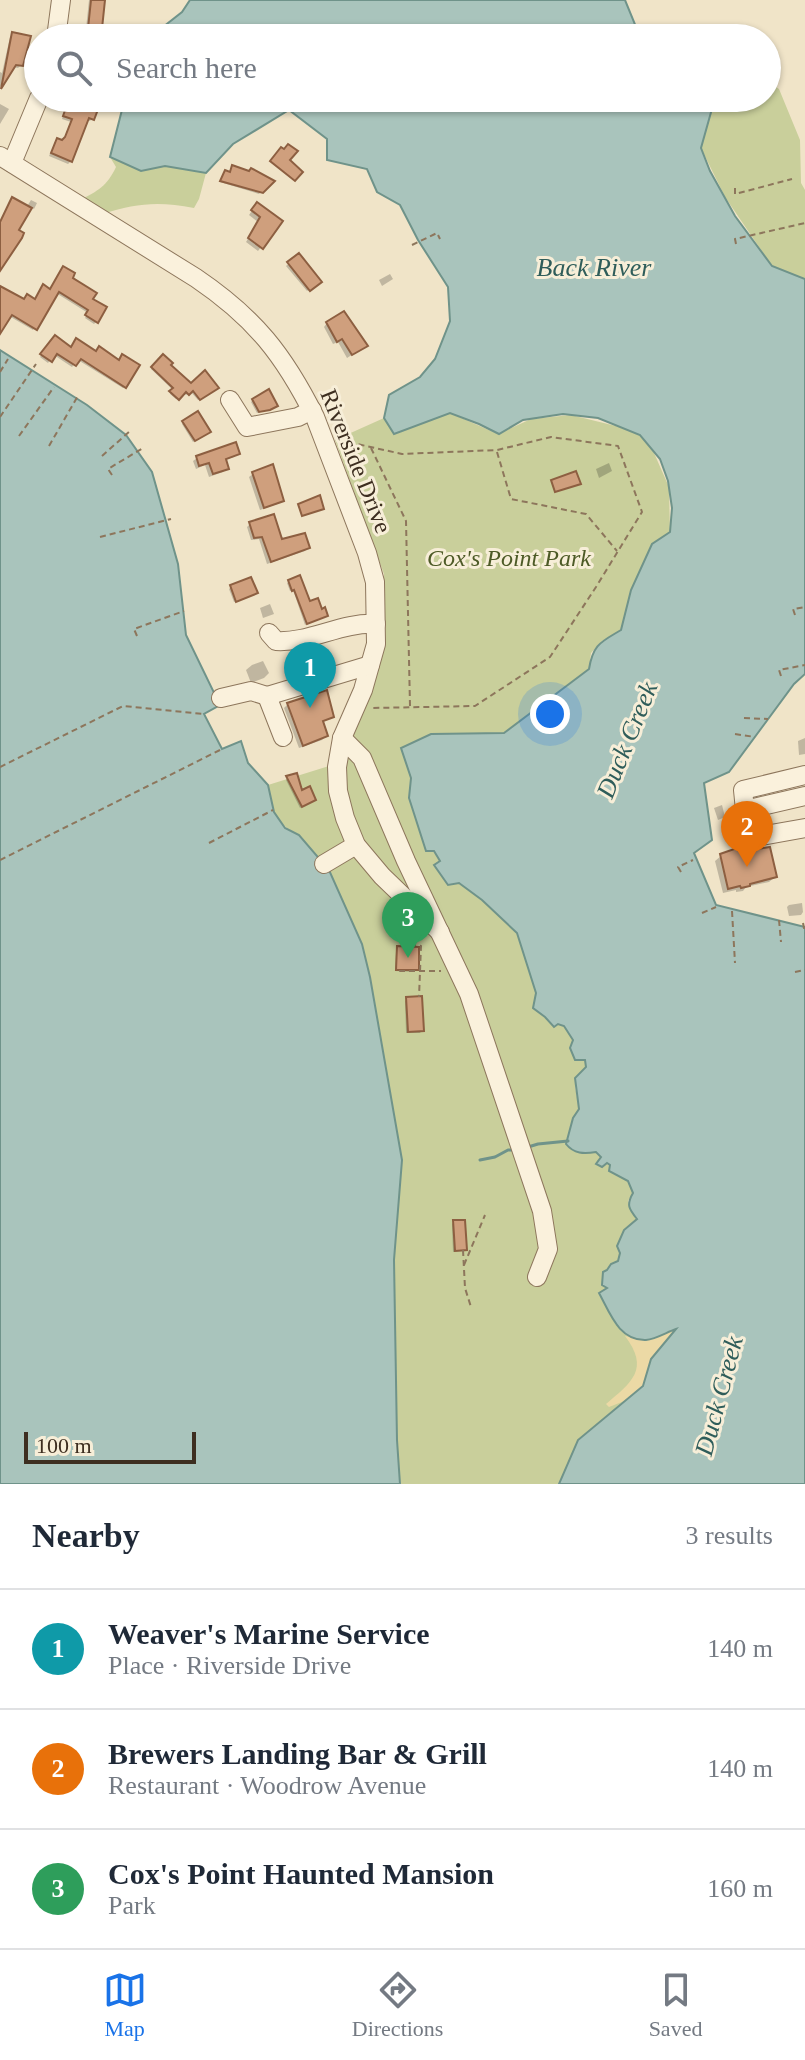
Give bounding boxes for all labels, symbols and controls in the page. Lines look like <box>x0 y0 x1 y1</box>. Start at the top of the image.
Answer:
search box <box>24 24 781 112</box>
icon: search <box>52 46 96 90</box>
text: Search here <box>116 51 257 84</box>
water label: Back River <box>537 253 652 282</box>
street label: Riverside Drive <box>315 385 397 537</box>
park label: Cox's Point Park <box>427 545 591 571</box>
pin: 1 <box>284 642 336 708</box>
water label: Duck Creek <box>590 677 664 803</box>
your location <box>530 694 570 734</box>
pin: 2 <box>721 801 773 867</box>
pin: 3 <box>382 892 434 958</box>
water label: Duck Creek <box>689 1333 749 1460</box>
scale bar <box>24 1428 196 1464</box>
text: 100 m <box>36 1433 92 1458</box>
text: Nearby <box>32 1517 140 1554</box>
text: 3 results <box>686 1521 773 1550</box>
text: Weaver's Marine Service <box>108 1617 430 1650</box>
text: 1 <box>52 1634 65 1663</box>
text: 140 m <box>707 1634 773 1663</box>
text: Place · Riverside Drive <box>108 1651 351 1680</box>
text: Brewers Landing Bar & Grill <box>108 1737 487 1770</box>
text: 2 <box>52 1754 65 1783</box>
text: 140 m <box>707 1754 773 1783</box>
text: Restaurant · Woodrow Avenue <box>108 1771 426 1800</box>
text: Cox's Point Haunted Mansion <box>108 1857 494 1890</box>
text: 3 <box>52 1874 65 1903</box>
text: 160 m <box>707 1874 773 1903</box>
text: Park <box>108 1891 156 1920</box>
tab: Map <box>103 1968 147 2042</box>
tab: Directions <box>352 1968 443 2042</box>
tab: Saved <box>649 1968 702 2042</box>

